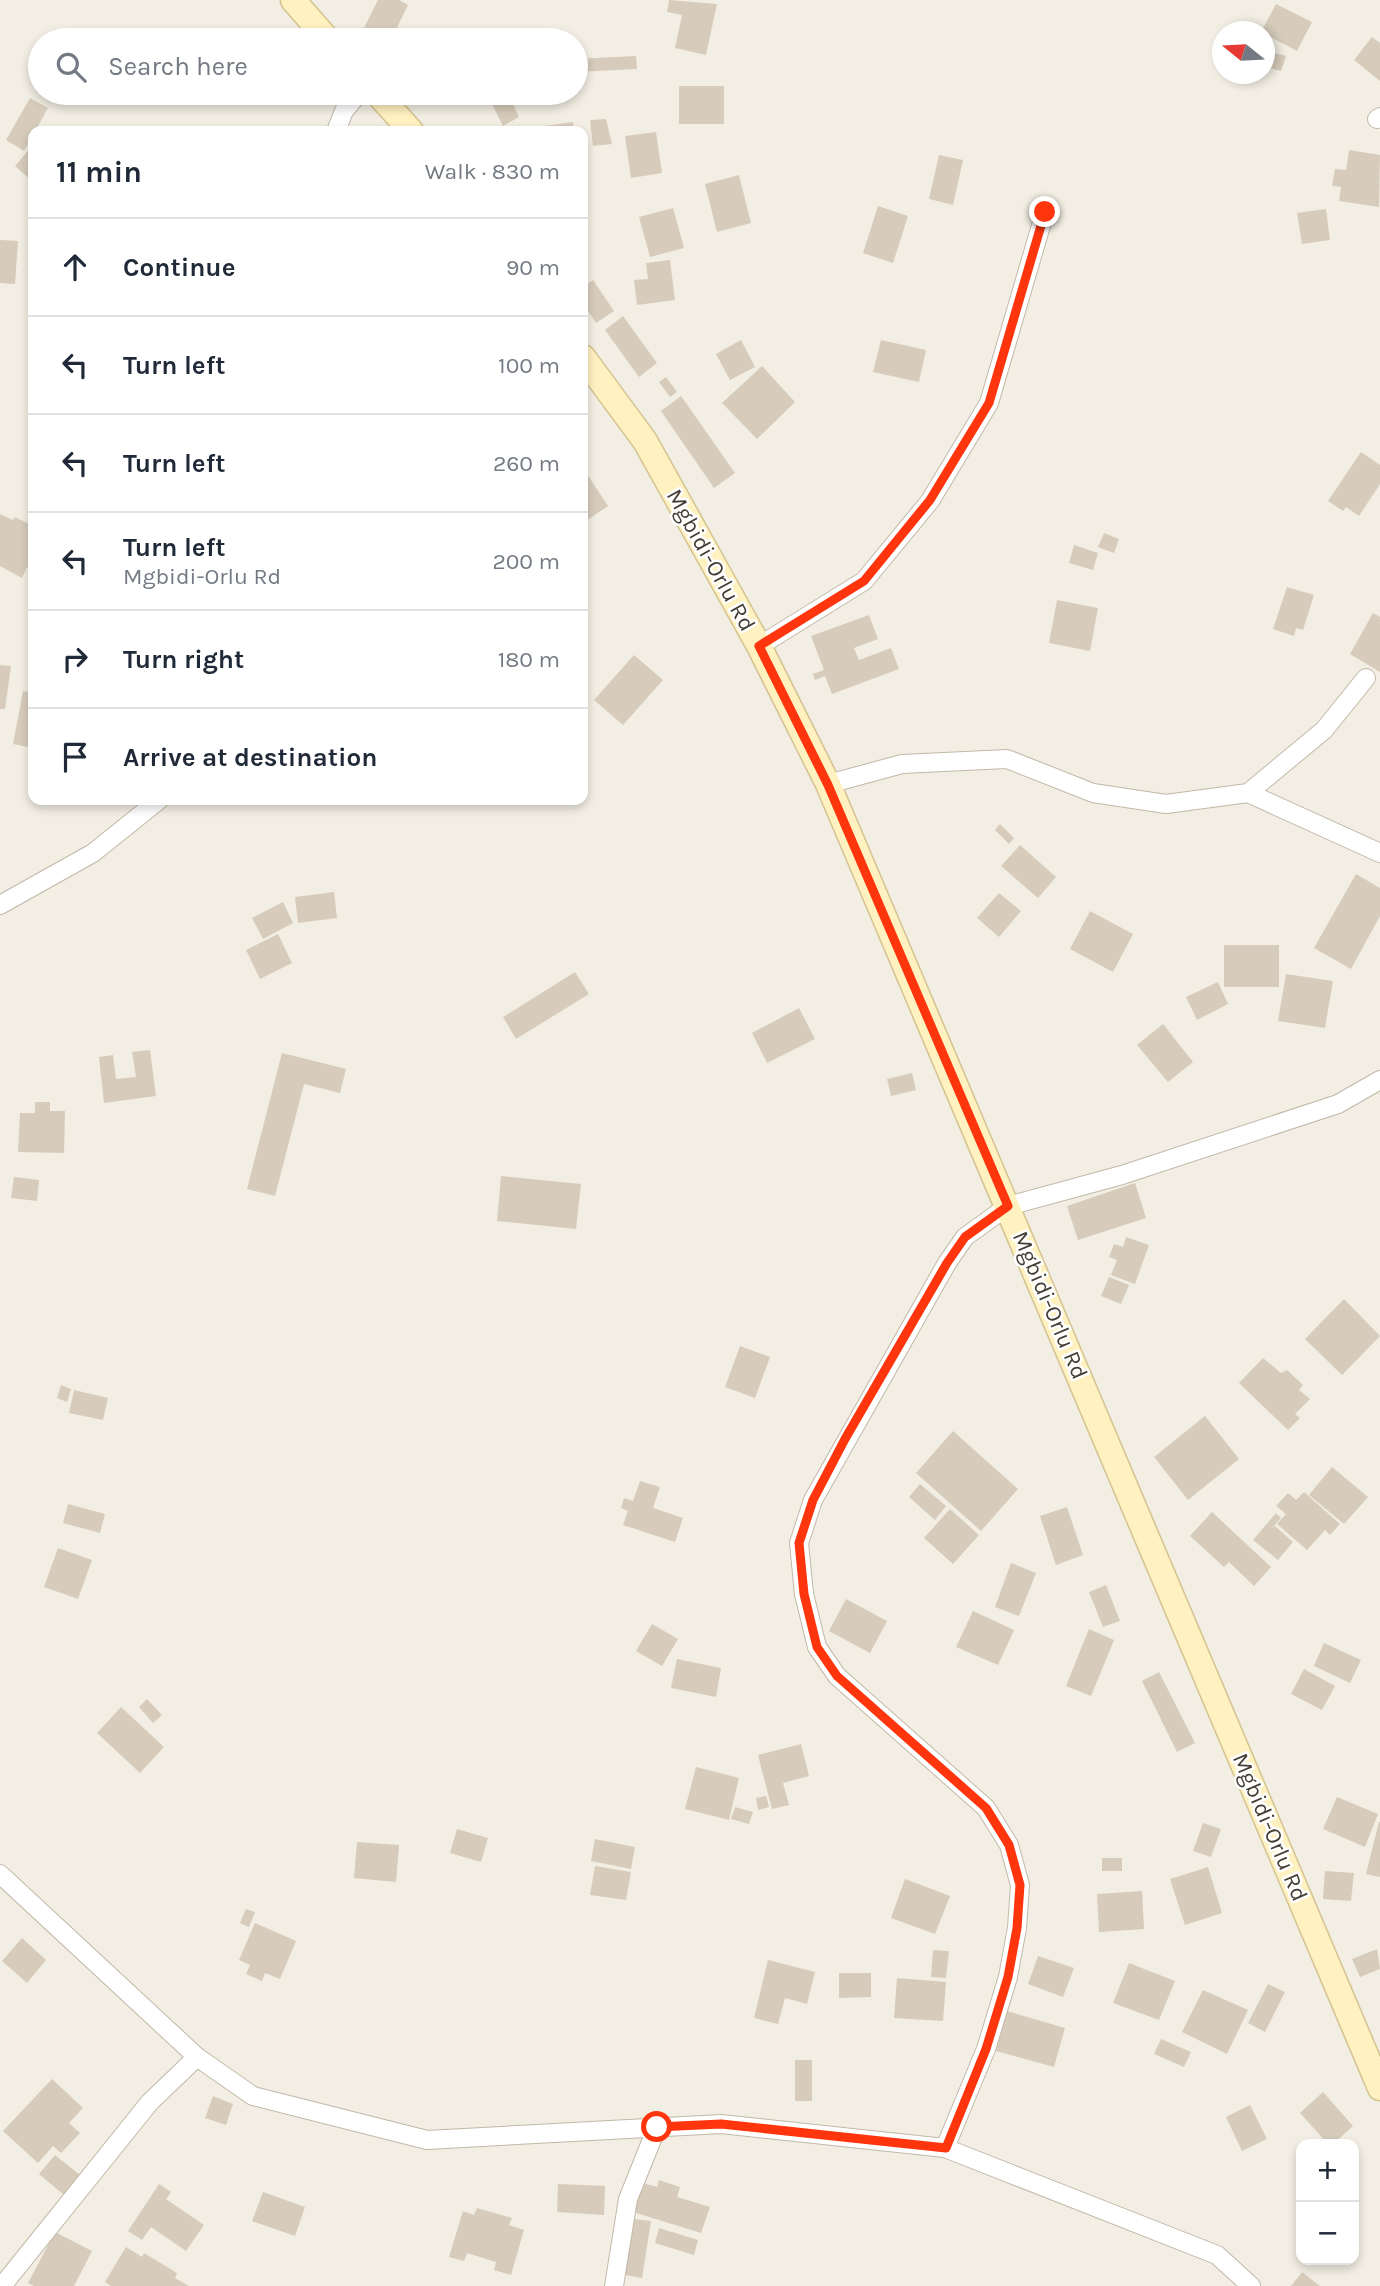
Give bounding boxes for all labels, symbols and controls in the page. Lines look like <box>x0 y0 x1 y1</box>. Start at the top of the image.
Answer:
north arrow <box>1212 21 1275 84</box>
search box <box>28 28 588 105</box>
icon: search <box>52 48 90 86</box>
text: Search here <box>108 51 248 82</box>
text: 11 min <box>56 154 142 190</box>
text: Walk · 830 m <box>425 158 560 185</box>
route end <box>1029 196 1060 227</box>
icon: ahead <box>56 248 94 286</box>
text: Continue <box>123 252 235 283</box>
text: 90 m <box>506 254 560 281</box>
icon: left <box>56 346 94 384</box>
text: Turn left <box>123 350 225 381</box>
text: 100 m <box>498 352 560 379</box>
icon: left <box>56 444 94 482</box>
text: Turn left <box>123 448 225 479</box>
text: 260 m <box>493 450 560 477</box>
street label: Mgbidi-Orlu Rd <box>661 484 761 636</box>
text: Turn left <box>123 532 225 563</box>
icon: left <box>56 542 94 580</box>
text: 200 m <box>492 548 560 575</box>
text: Mgbidi-Orlu Rd <box>123 563 281 590</box>
icon: right <box>56 640 94 678</box>
text: Turn right <box>123 644 244 675</box>
text: 180 m <box>498 646 560 673</box>
icon: arrive <box>56 738 94 776</box>
text: Arrive at destination <box>123 742 377 773</box>
street label: Mgbidi-Orlu Rd <box>1007 1227 1093 1383</box>
street label: Mgbidi-Orlu Rd <box>1227 1749 1313 1905</box>
route start <box>641 2111 672 2142</box>
map controls <box>1296 2139 1359 2265</box>
button: + <box>1296 2139 1359 2202</box>
button: − <box>1296 2202 1359 2265</box>

